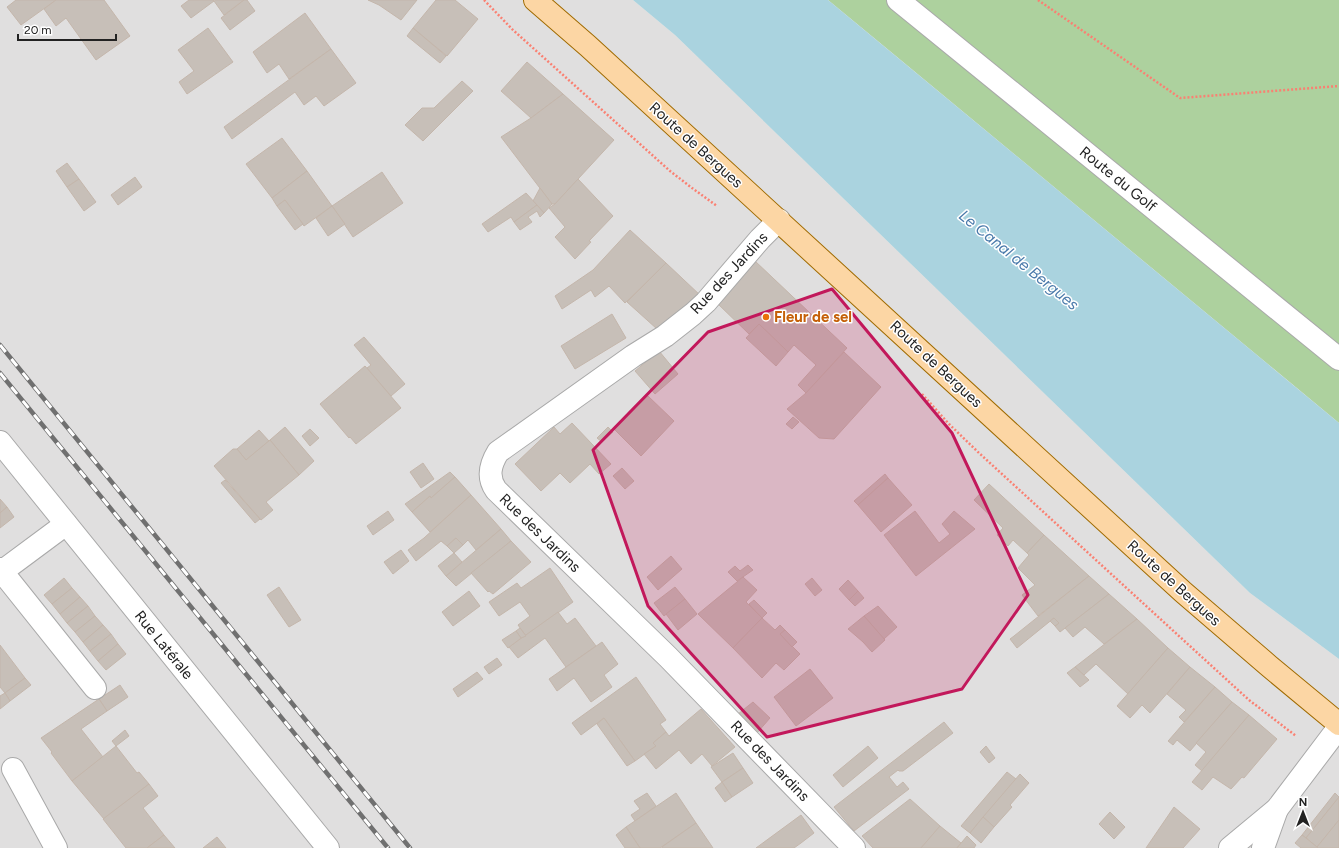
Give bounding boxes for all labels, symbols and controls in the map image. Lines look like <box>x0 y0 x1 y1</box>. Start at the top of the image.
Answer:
scale bar <box>18 16 116 42</box>
text: 20 m <box>24 23 52 37</box>
street label: Route de Bergues <box>646 98 746 192</box>
street label: Route du Golf <box>1076 142 1160 216</box>
water label: Le Canal de Bergues <box>955 206 1083 314</box>
street label: Rue des Jardins <box>686 228 772 318</box>
place label: Fleur de sel <box>774 308 852 326</box>
marker: Fleur de sel <box>761 312 771 322</box>
street label: Route de Bergues <box>886 317 986 411</box>
street label: Rue des Jardins <box>496 490 584 576</box>
street label: Route de Bergues <box>1124 536 1224 630</box>
street label: Rue Latérale <box>131 607 197 683</box>
street label: Rue des Jardins <box>727 717 813 805</box>
north arrow <box>1283 792 1323 832</box>
text: N <box>1299 796 1307 809</box>

